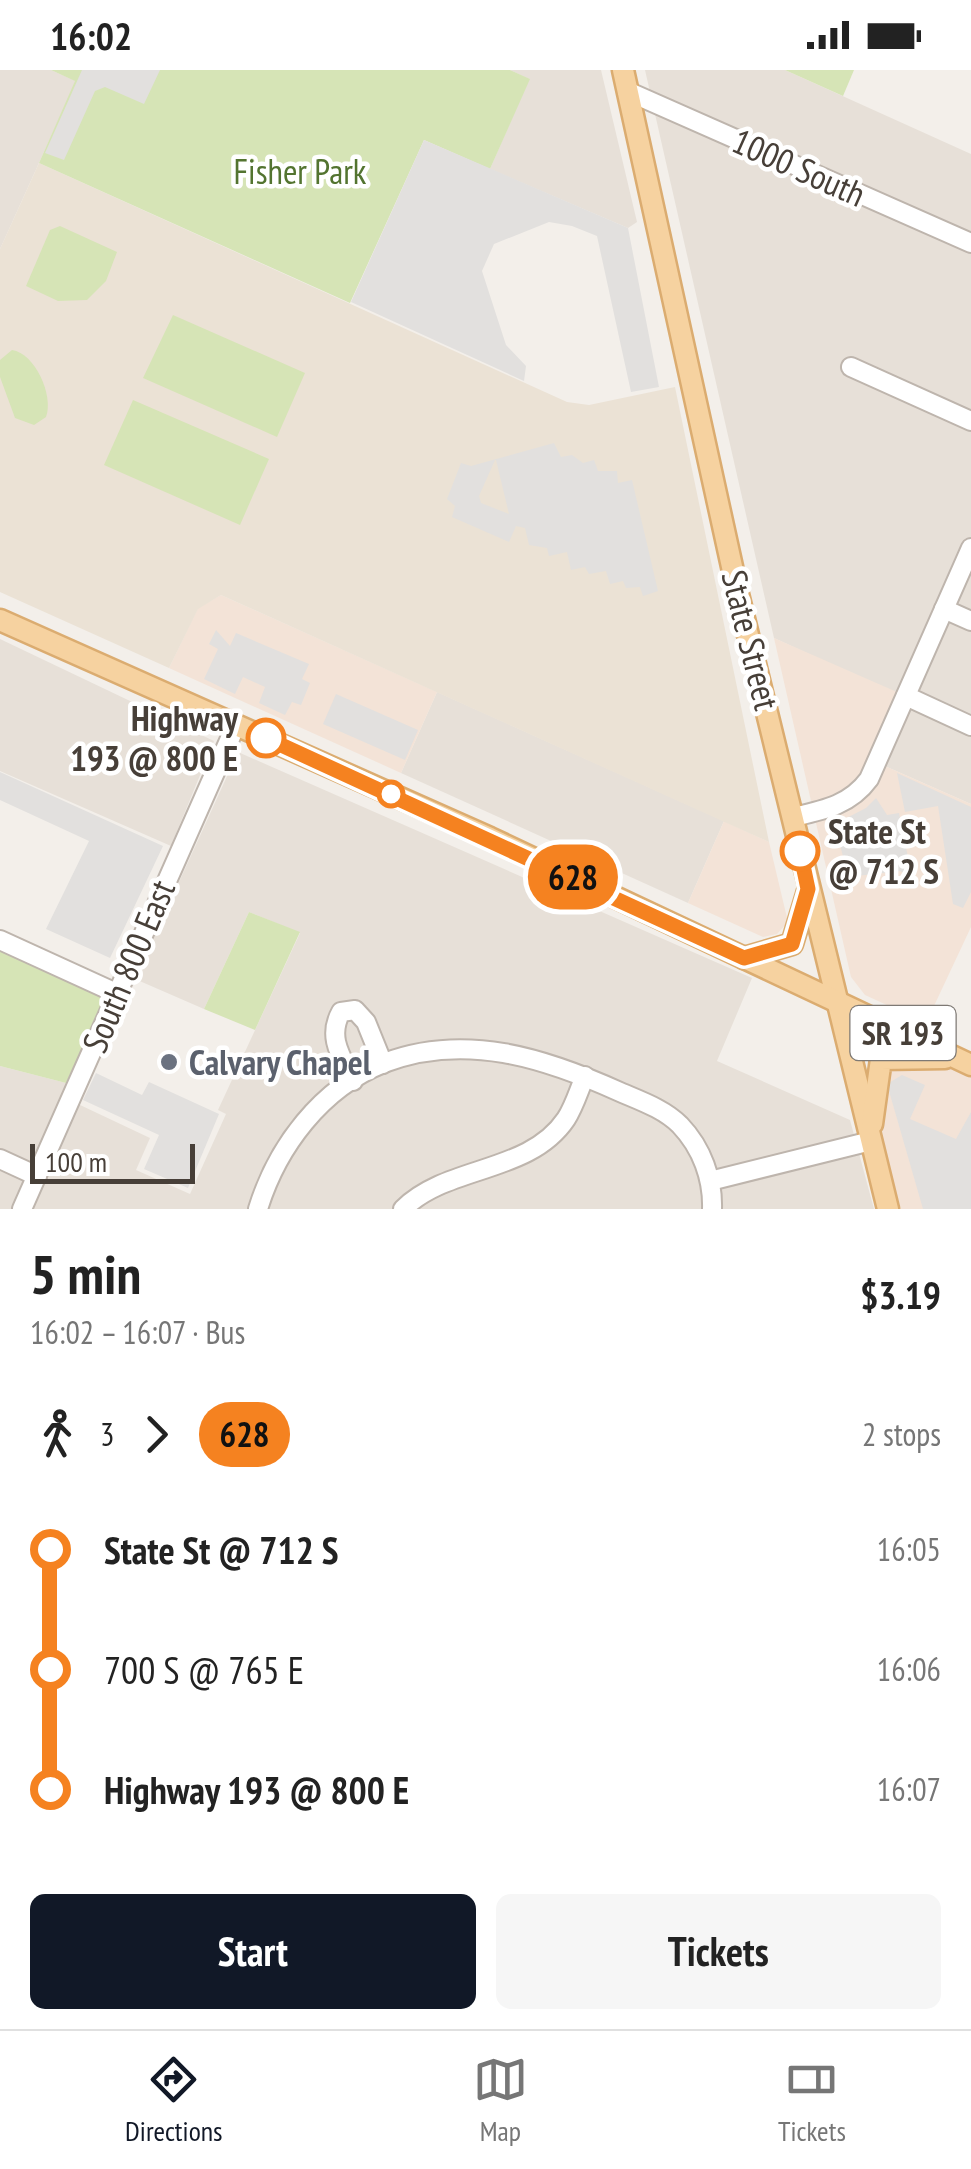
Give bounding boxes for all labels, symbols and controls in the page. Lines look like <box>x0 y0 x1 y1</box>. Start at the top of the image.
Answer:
text: 16:02 <box>50 11 132 60</box>
street label: 1000 South <box>725 117 873 217</box>
park label: Fisher Park <box>234 148 367 194</box>
street label: State Street <box>711 565 791 715</box>
place label: Highway 193 @ 800 E <box>70 695 239 781</box>
marker: Highway 193 @ 800 E <box>247 719 285 757</box>
unlabelled marker <box>378 781 404 807</box>
place label: State St @ 712 S <box>828 808 939 894</box>
marker: State St @ 712 S <box>781 832 819 870</box>
line badge: 628 <box>516 844 630 910</box>
text: 628 <box>548 854 598 900</box>
street label: South 800 East <box>71 873 185 1059</box>
road number: SR 193 <box>850 1006 956 1060</box>
place label: Calvary Chapel <box>189 1039 372 1085</box>
marker: Calvary Chapel <box>158 1051 180 1073</box>
scale bar <box>30 1139 195 1184</box>
text: 100 m <box>45 1143 107 1180</box>
text: 5 min <box>30 1238 141 1309</box>
text: $3.19 <box>860 1270 941 1319</box>
text: 16:02 – 16:07 · Bus <box>30 1311 245 1353</box>
icon: walk <box>30 1407 85 1462</box>
icon: forward <box>129 1407 184 1462</box>
text: 628 <box>219 1411 270 1457</box>
text: 3 <box>100 1413 114 1455</box>
text: 2 stops <box>862 1413 941 1455</box>
text: State St @ 712 S <box>104 1525 338 1574</box>
text: 16:05 <box>877 1528 941 1570</box>
text: 700 S @ 765 E <box>104 1645 304 1694</box>
text: 16:06 <box>877 1648 941 1690</box>
text: Highway 193 @ 800 E <box>104 1765 409 1814</box>
text: 16:07 <box>877 1768 941 1810</box>
button: Start <box>30 1894 476 2009</box>
button: Tickets <box>496 1894 941 2009</box>
tab: Directions <box>125 2052 223 2149</box>
tab: Map <box>473 2052 528 2149</box>
tab: Tickets <box>778 2052 846 2149</box>

